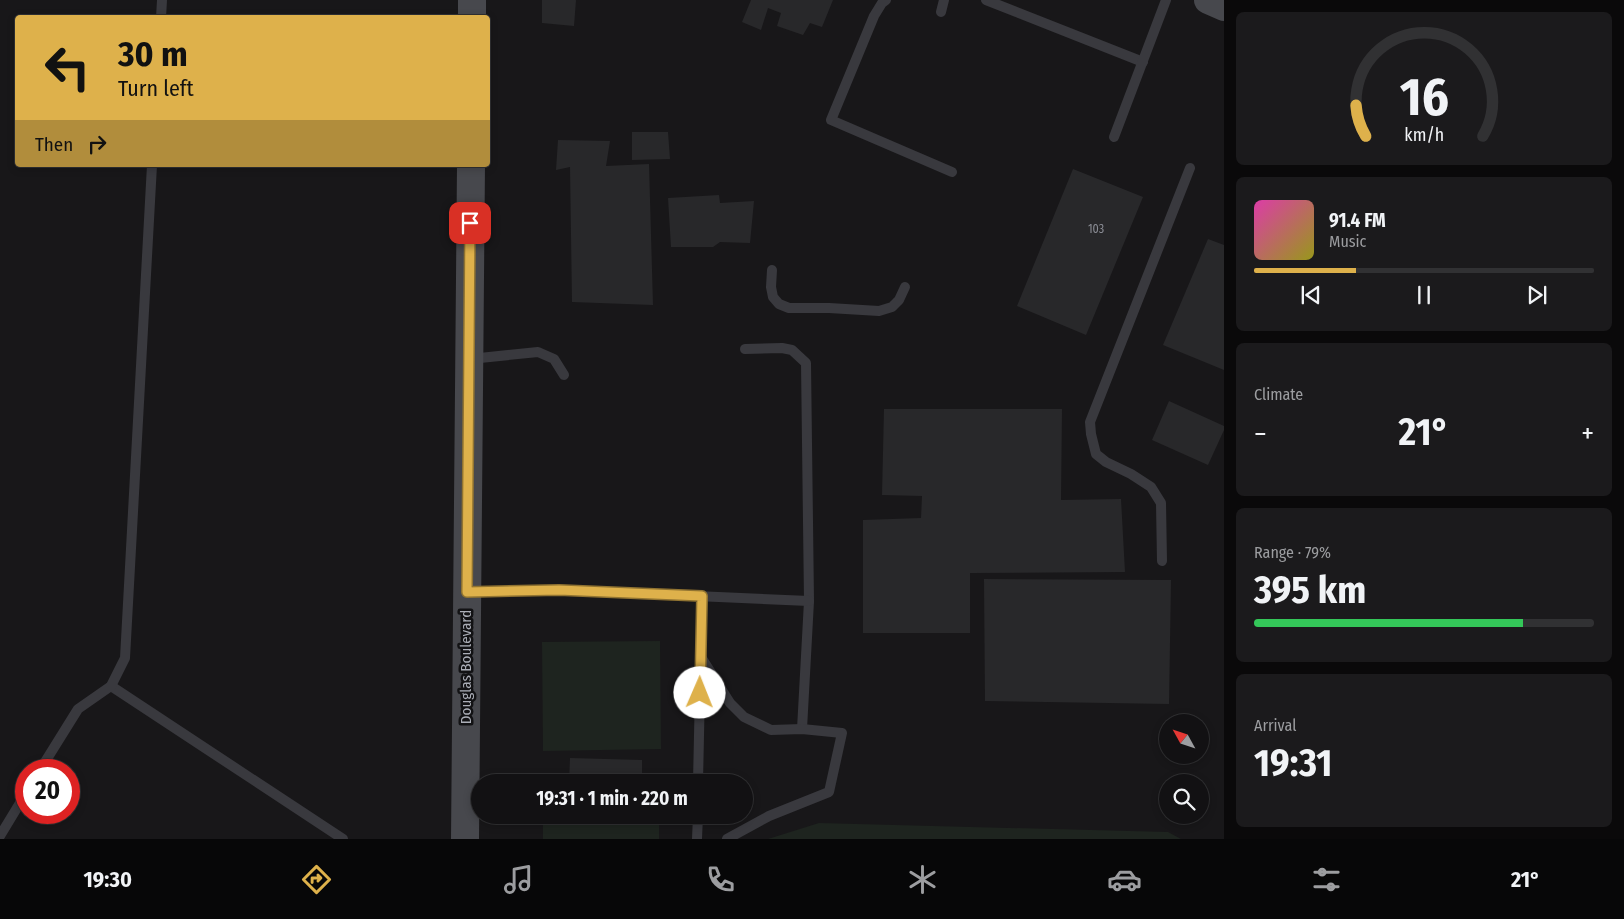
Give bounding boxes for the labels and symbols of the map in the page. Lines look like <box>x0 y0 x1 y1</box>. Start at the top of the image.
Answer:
pin <box>449 202 491 244</box>
house number: 103 <box>1088 222 1104 236</box>
street label: Douglas Boulevard <box>457 610 475 724</box>
position arrow <box>673 666 725 718</box>
north arrow <box>1159 714 1209 764</box>
speed limit sign: 20 <box>15 759 80 824</box>

